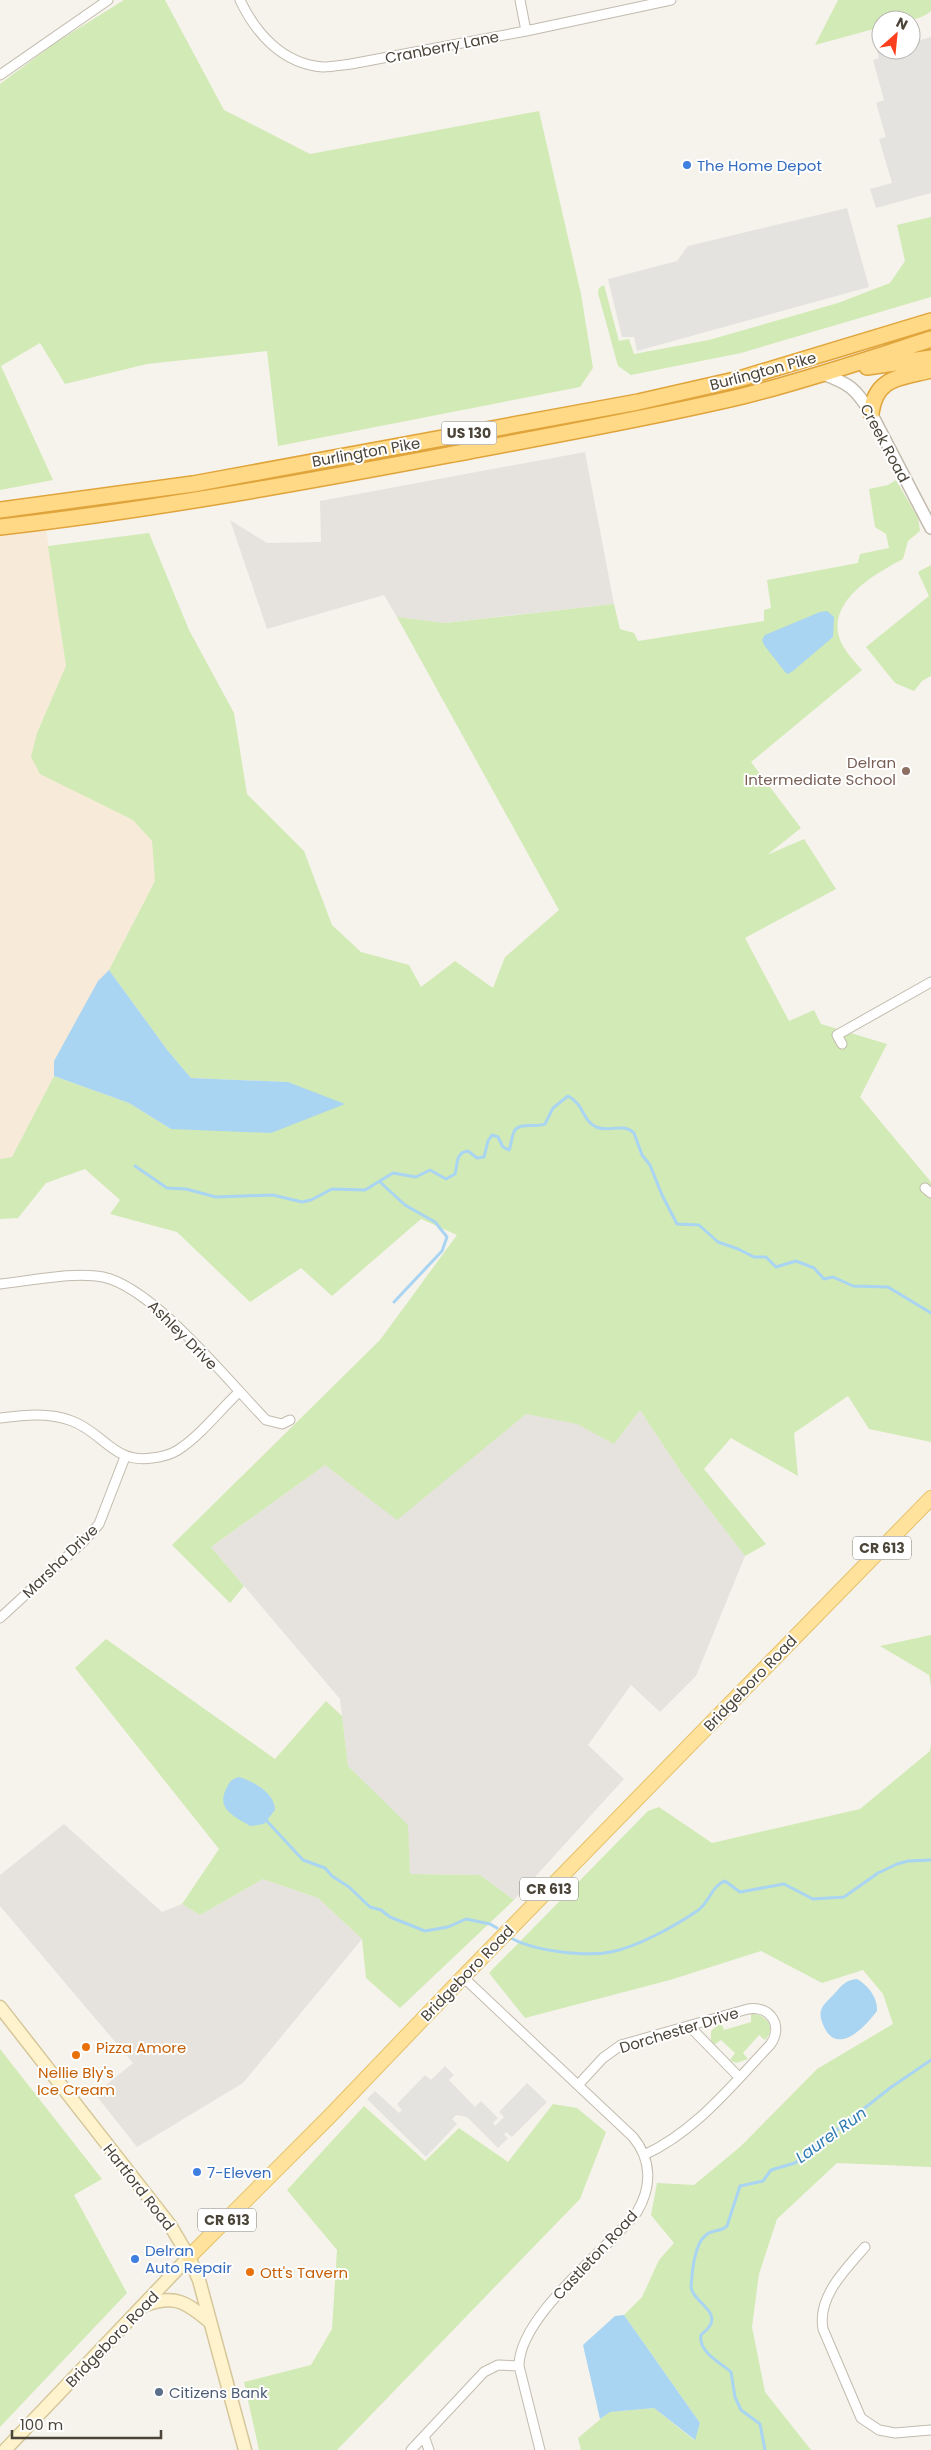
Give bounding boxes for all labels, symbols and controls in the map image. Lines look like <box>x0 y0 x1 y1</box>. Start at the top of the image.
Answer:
north arrow <box>871 10 921 60</box>
text: N <box>893 12 911 35</box>
street label: Cranberry Lane <box>383 26 501 68</box>
place label: The Home Depot <box>697 155 822 176</box>
marker: The Home Depot <box>681 159 693 171</box>
street label: Burlington Pike <box>707 347 819 395</box>
street label: Creek Road <box>855 400 915 486</box>
road number: US 130 <box>442 422 496 444</box>
street label: Burlington Pike <box>310 432 422 472</box>
place label: Delran Intermediate School <box>744 752 896 790</box>
marker: Delran Intermediate School <box>900 765 912 777</box>
street label: Ashley Drive <box>144 1296 222 1374</box>
street label: Marsha Drive <box>18 1519 102 1603</box>
road number: CR 613 <box>853 1536 911 1560</box>
street label: Bridgeboro Road <box>699 1630 801 1736</box>
road number: CR 613 <box>520 1878 578 1900</box>
street label: Bridgeboro Road <box>416 1920 518 2026</box>
street label: Dorchester Drive <box>617 2002 741 2058</box>
place label: Pizza Amore <box>96 2037 186 2058</box>
marker: Pizza Amore <box>80 2041 92 2053</box>
marker: Nellie Bly's Ice Cream <box>70 2049 82 2061</box>
place label: Nellie Bly's Ice Cream <box>37 2062 115 2100</box>
water label: Laurel Run <box>791 2101 871 2169</box>
street label: Hartford Road <box>98 2139 180 2235</box>
place label: 7-Eleven <box>207 2162 271 2183</box>
marker: 7-Eleven <box>191 2166 203 2178</box>
street label: Castleton Road <box>548 2206 642 2304</box>
road number: CR 613 <box>198 2208 256 2232</box>
place label: Delran Auto Repair <box>145 2240 232 2278</box>
marker: Delran Auto Repair <box>129 2253 141 2265</box>
place label: Ott's Tavern <box>260 2262 348 2283</box>
marker: Ott's Tavern <box>244 2266 256 2278</box>
street label: Bridgeboro Road <box>61 2286 163 2392</box>
place label: Citizens Bank <box>169 2382 268 2403</box>
marker: Citizens Bank <box>153 2386 165 2398</box>
scale bar <box>12 2408 161 2440</box>
text: 100 m <box>20 2414 63 2435</box>

